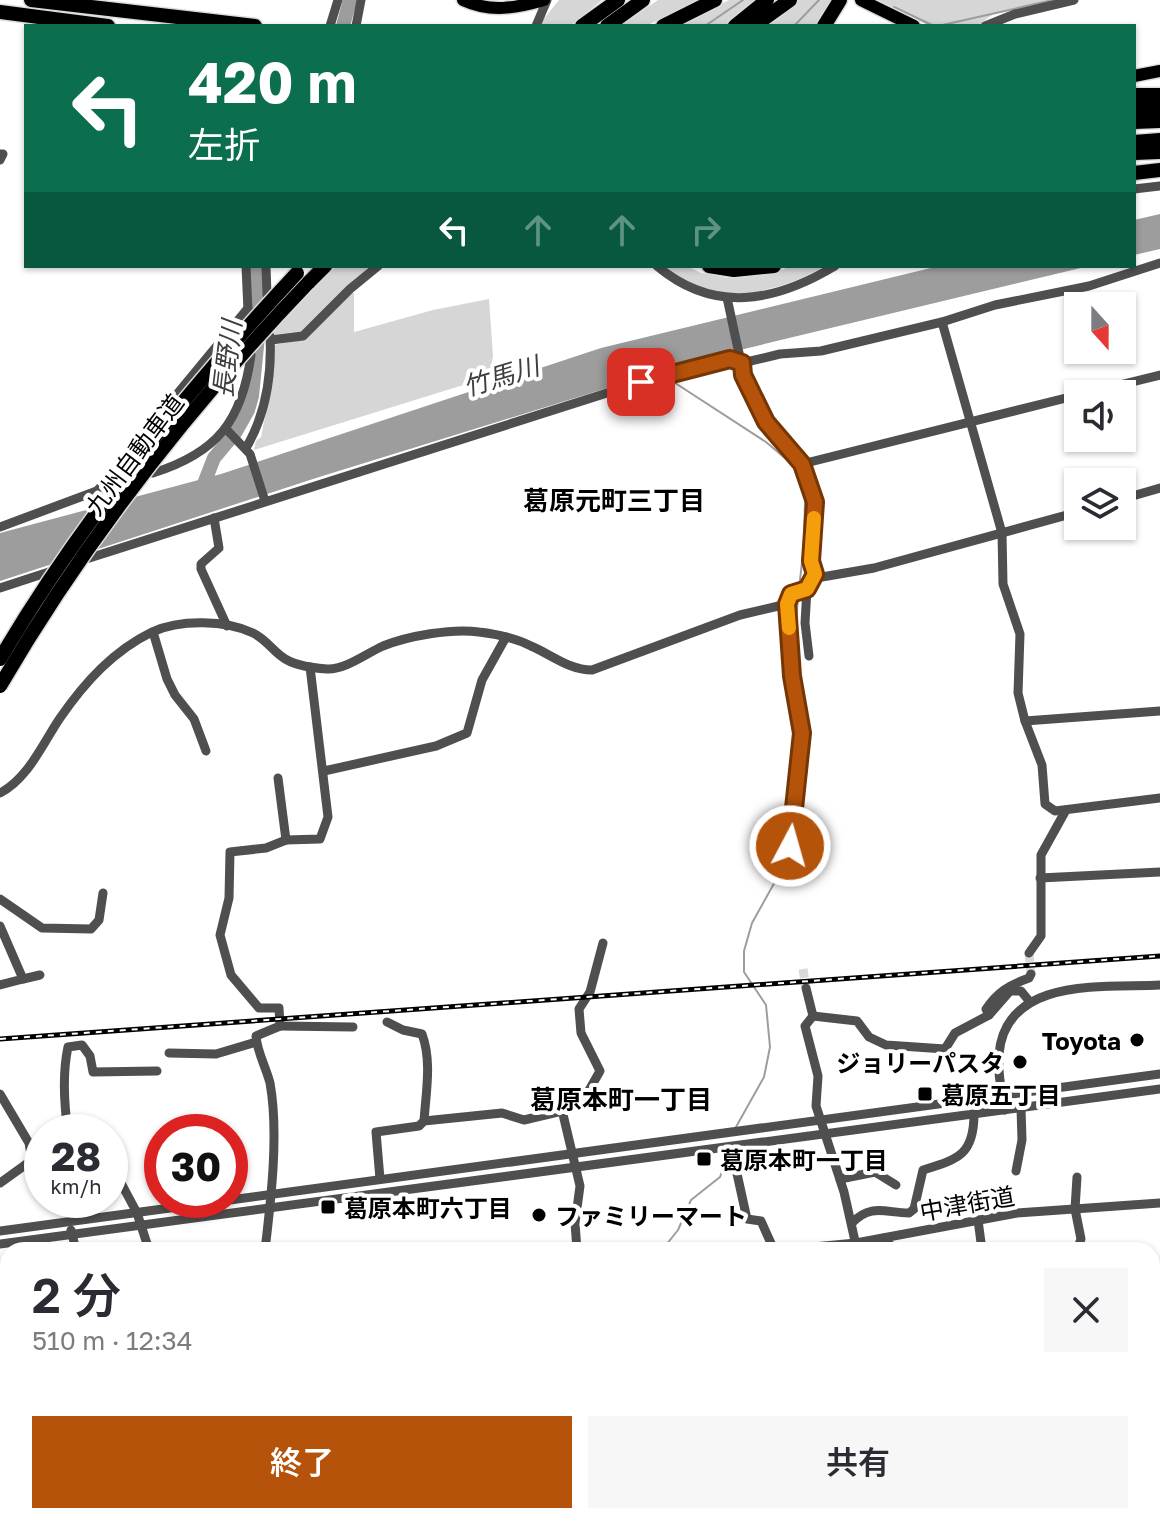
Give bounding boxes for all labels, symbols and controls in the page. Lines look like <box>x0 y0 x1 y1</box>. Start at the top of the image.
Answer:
text: 420 m <box>188 48 357 115</box>
icon: left <box>56 56 160 160</box>
text: 左折 <box>188 123 260 166</box>
icon: left <box>432 208 476 252</box>
icon: ahead <box>516 208 560 252</box>
icon: ahead <box>600 208 644 252</box>
icon: right <box>684 208 728 252</box>
north arrow <box>1064 292 1136 364</box>
map controls <box>1064 292 1136 540</box>
water label: 長野川 <box>207 315 248 400</box>
pin <box>607 348 675 416</box>
water label: 竹馬川 <box>459 349 546 402</box>
icon: arrive <box>619 360 663 404</box>
button: sound <box>1064 380 1136 452</box>
street label: 九州自動車道 <box>79 388 189 520</box>
button: layers <box>1064 468 1136 540</box>
district label: 葛原元町三丁目 <box>523 485 705 516</box>
position arrow <box>748 804 832 888</box>
place label: Toyota <box>1042 1026 1121 1055</box>
marker: Toyota <box>1128 1031 1146 1049</box>
place label: ジョリーパスタ <box>836 1048 1004 1077</box>
marker: ジョリーパスタ <box>1011 1053 1029 1071</box>
place label: 葛原五丁目 <box>941 1080 1061 1109</box>
district label: 葛原本町一丁目 <box>530 1084 712 1115</box>
marker: 葛原五丁目 <box>916 1085 934 1103</box>
speed limit sign: 30 <box>144 1114 248 1218</box>
text: 28 <box>51 1132 101 1180</box>
place label: 葛原本町一丁目 <box>720 1145 888 1174</box>
marker: 葛原本町一丁目 <box>695 1150 713 1168</box>
text: km/h <box>51 1174 101 1198</box>
street label: 中津街道 <box>917 1180 1017 1226</box>
place label: 葛原本町六丁目 <box>344 1193 512 1222</box>
marker: 葛原本町六丁目 <box>319 1198 337 1216</box>
place label: ファミリーマート <box>555 1201 747 1230</box>
marker: ファミリーマート <box>530 1206 548 1224</box>
text: 2 分 <box>32 1266 121 1324</box>
button: close <box>1044 1268 1128 1352</box>
text: 510 m · 12:34 <box>32 1325 193 1356</box>
button: 終了 <box>32 1416 572 1508</box>
button: 共有 <box>588 1416 1128 1508</box>

